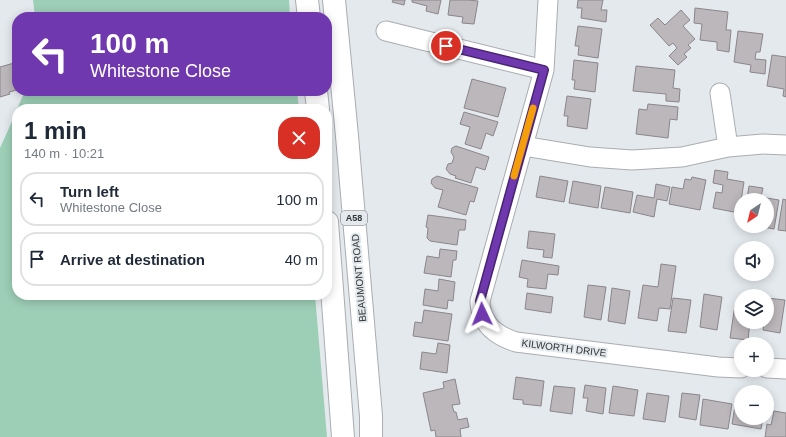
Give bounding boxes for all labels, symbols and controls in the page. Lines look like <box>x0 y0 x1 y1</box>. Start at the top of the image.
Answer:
icon: left <box>24 28 76 80</box>
text: 100 m <box>90 28 169 59</box>
pin <box>429 29 463 63</box>
icon: arrive <box>435 35 457 57</box>
text: Whitestone Close <box>90 61 231 81</box>
text: 1 min <box>24 117 87 144</box>
button: close <box>278 117 320 159</box>
text: 140 m · 10:21 <box>24 146 104 161</box>
text: Turn left <box>60 183 119 200</box>
icon: left <box>26 188 48 210</box>
text: 100 m <box>276 191 318 208</box>
north arrow <box>734 193 774 233</box>
map controls <box>734 193 774 425</box>
text: Whitestone Close <box>60 200 162 215</box>
road number: A58 <box>341 211 367 225</box>
street label: BEAUMONT ROAD <box>350 234 368 322</box>
button: sound <box>734 241 774 281</box>
icon: arrive <box>26 248 48 270</box>
text: Arrive at destination <box>60 251 205 268</box>
text: 40 m <box>285 251 318 268</box>
button: layers <box>734 289 774 329</box>
position arrow <box>461 293 503 335</box>
street label: KILWORTH DRIVE <box>521 337 607 359</box>
button: + <box>734 337 774 377</box>
button: − <box>734 385 774 425</box>

